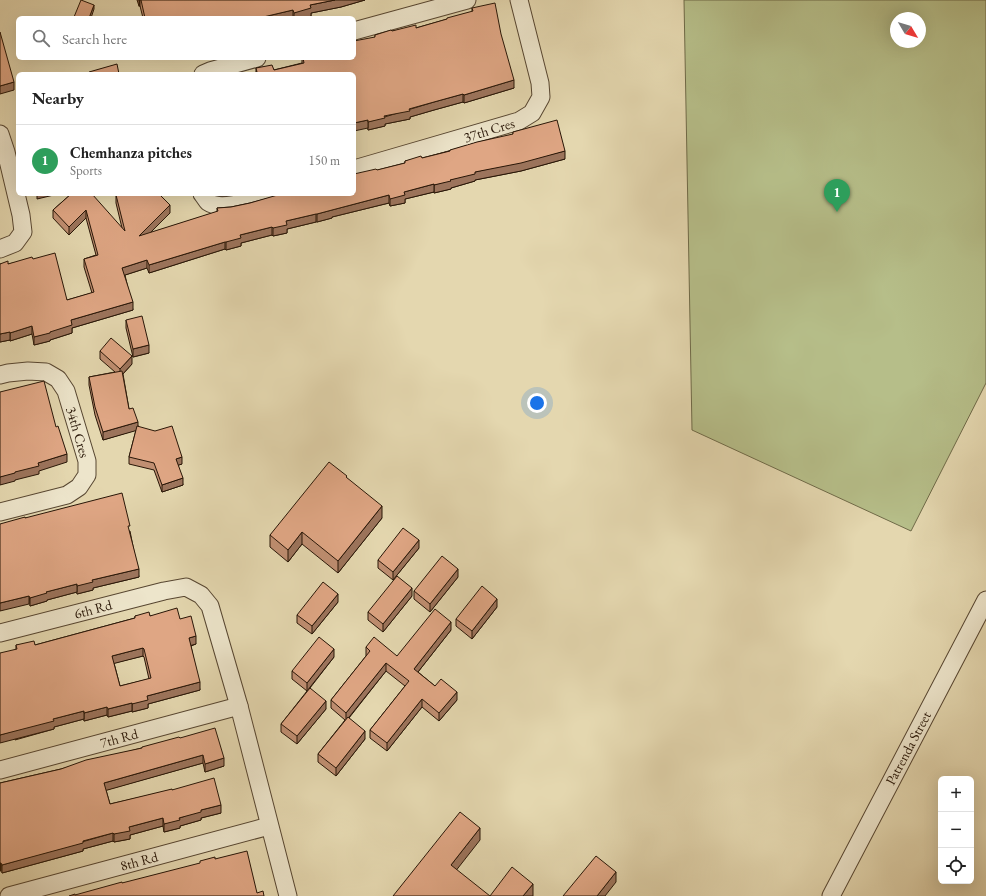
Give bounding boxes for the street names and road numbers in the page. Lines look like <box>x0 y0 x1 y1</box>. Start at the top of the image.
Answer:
street label: 37th Cres <box>461 114 517 146</box>
street label: 34th Cres <box>62 404 94 460</box>
street label: 6th Rd <box>72 595 115 623</box>
street label: Patrenda Street <box>881 708 935 788</box>
street label: 7th Rd <box>98 724 141 752</box>
street label: 8th Rd <box>118 847 161 875</box>

